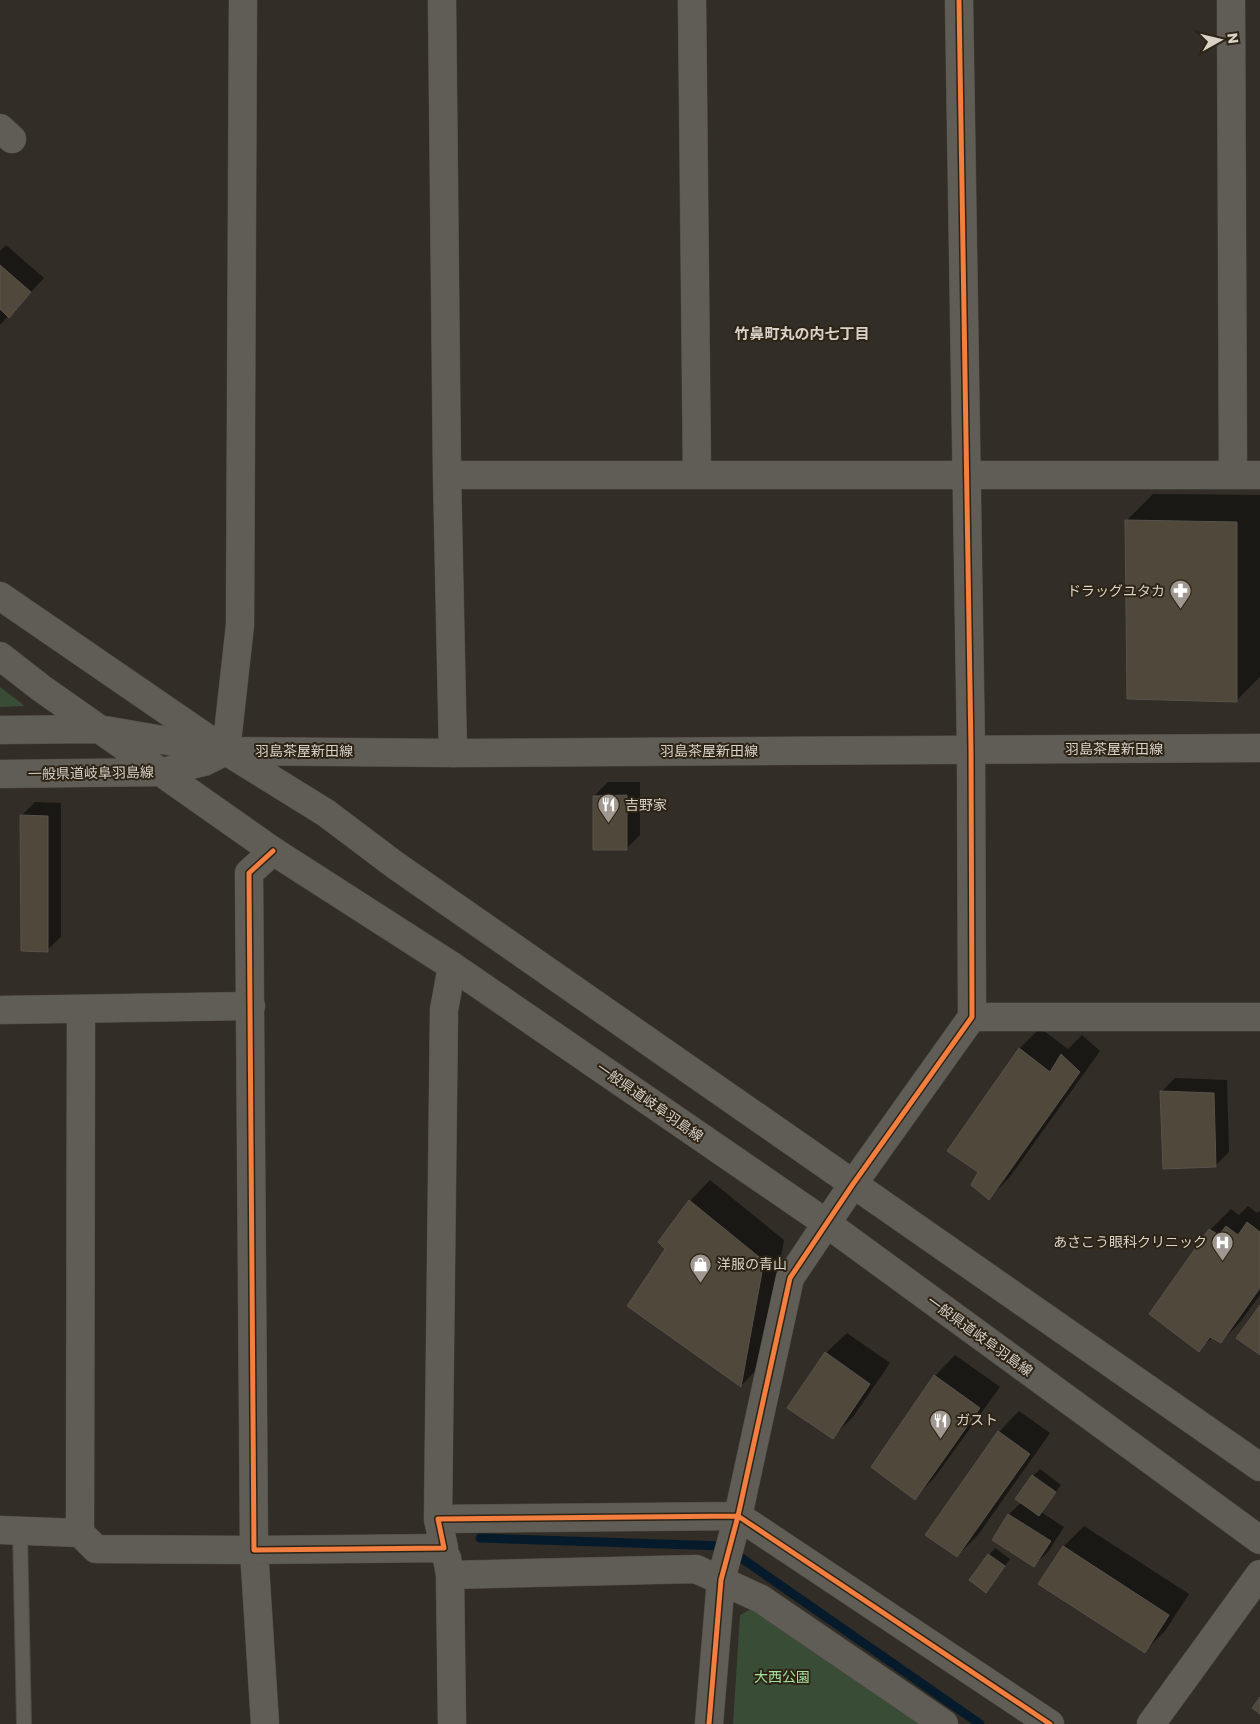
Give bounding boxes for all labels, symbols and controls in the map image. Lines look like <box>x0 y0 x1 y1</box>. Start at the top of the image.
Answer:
north arrow <box>1195 15 1245 65</box>
text: N <box>1222 32 1244 45</box>
district label: 竹鼻町丸の内七丁目 <box>734 323 870 344</box>
pharmacy icon: ドラッグユタカ <box>1169 579 1193 610</box>
place label: ドラッグユタカ <box>1067 581 1165 601</box>
street label: 羽島茶屋新田線 <box>1065 739 1163 759</box>
street label: 羽島茶屋新田線 <box>255 741 353 761</box>
street label: 羽島茶屋新田線 <box>660 741 758 761</box>
street label: 一般県道岐阜羽島線 <box>28 762 154 784</box>
restaurant icon: 吉野家 <box>597 793 621 824</box>
place label: 吉野家 <box>625 795 667 815</box>
street label: 一般県道岐阜羽島線 <box>593 1058 707 1146</box>
hospital icon: あさこう眼科クリニック <box>1211 1230 1235 1261</box>
place label: あさこう眼科クリニック <box>1053 1232 1207 1252</box>
shop icon: 洋服の青山 <box>689 1252 713 1283</box>
place label: 洋服の青山 <box>717 1254 787 1274</box>
street label: 一般県道岐阜羽島線 <box>923 1291 1037 1381</box>
restaurant icon: ガスト <box>928 1408 952 1439</box>
place label: ガスト <box>956 1410 998 1430</box>
park label: 大西公園 <box>754 1667 810 1687</box>

